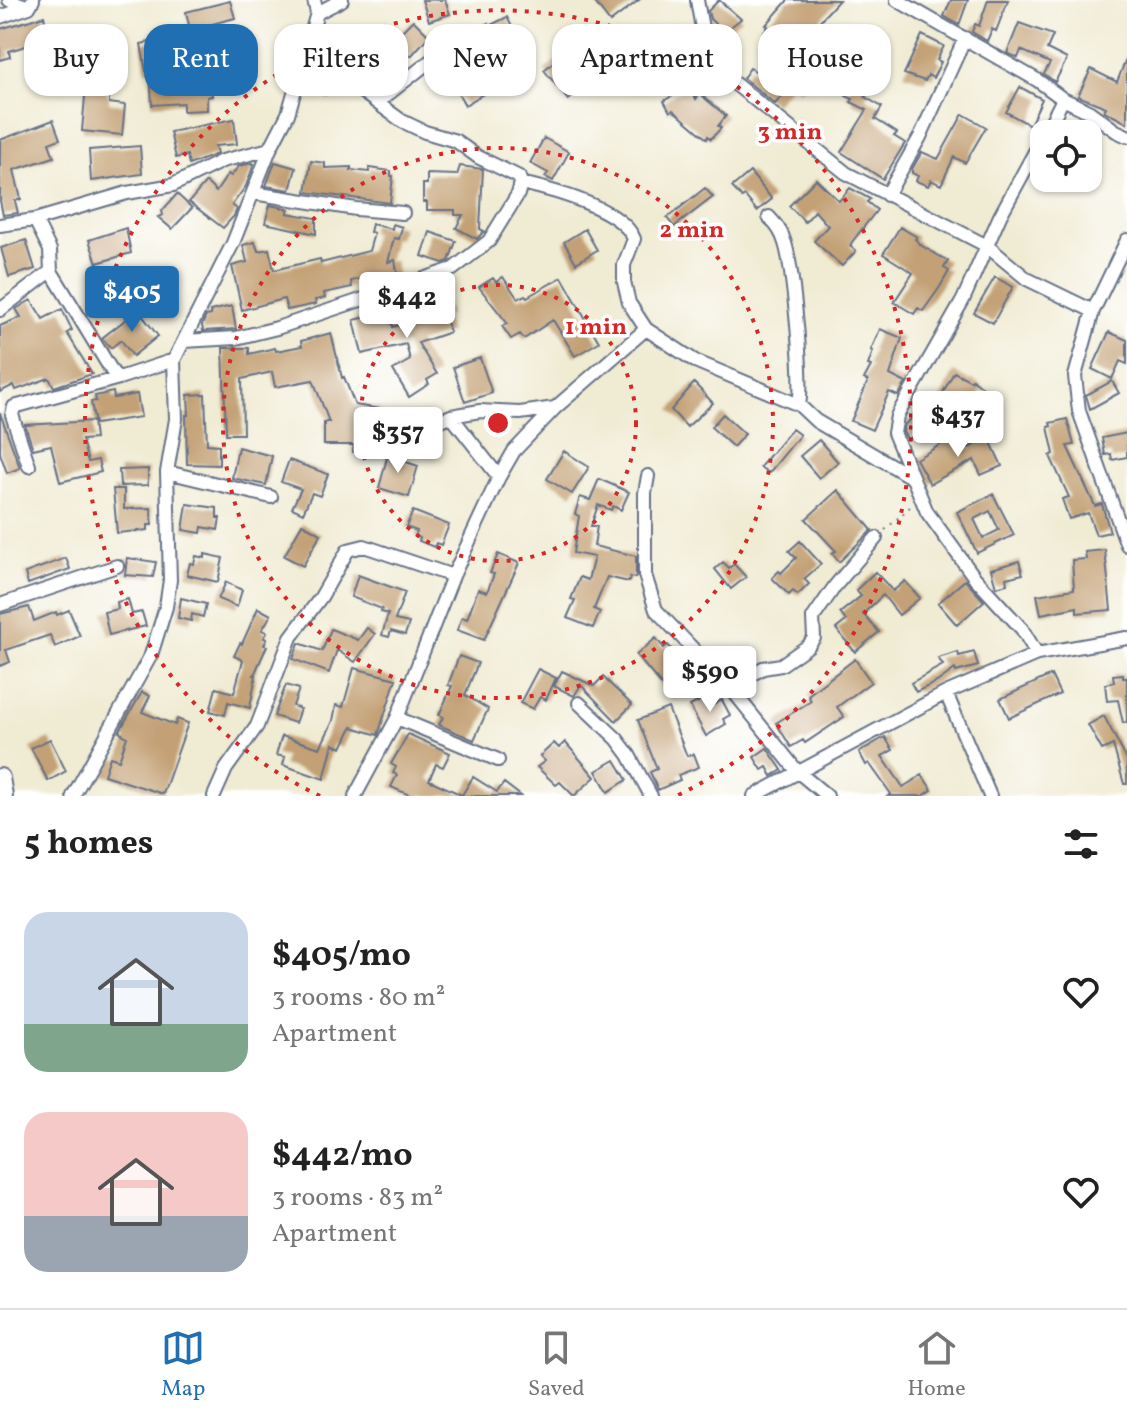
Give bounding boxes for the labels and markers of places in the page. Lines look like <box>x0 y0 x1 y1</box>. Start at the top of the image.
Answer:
pin: $405 <box>85 266 179 334</box>
pin: $442 <box>360 272 454 340</box>
pin: $437 <box>911 391 1005 459</box>
pin: $357 <box>351 407 445 475</box>
centre of rings <box>484 409 512 437</box>
pin: $590 <box>663 646 757 714</box>

